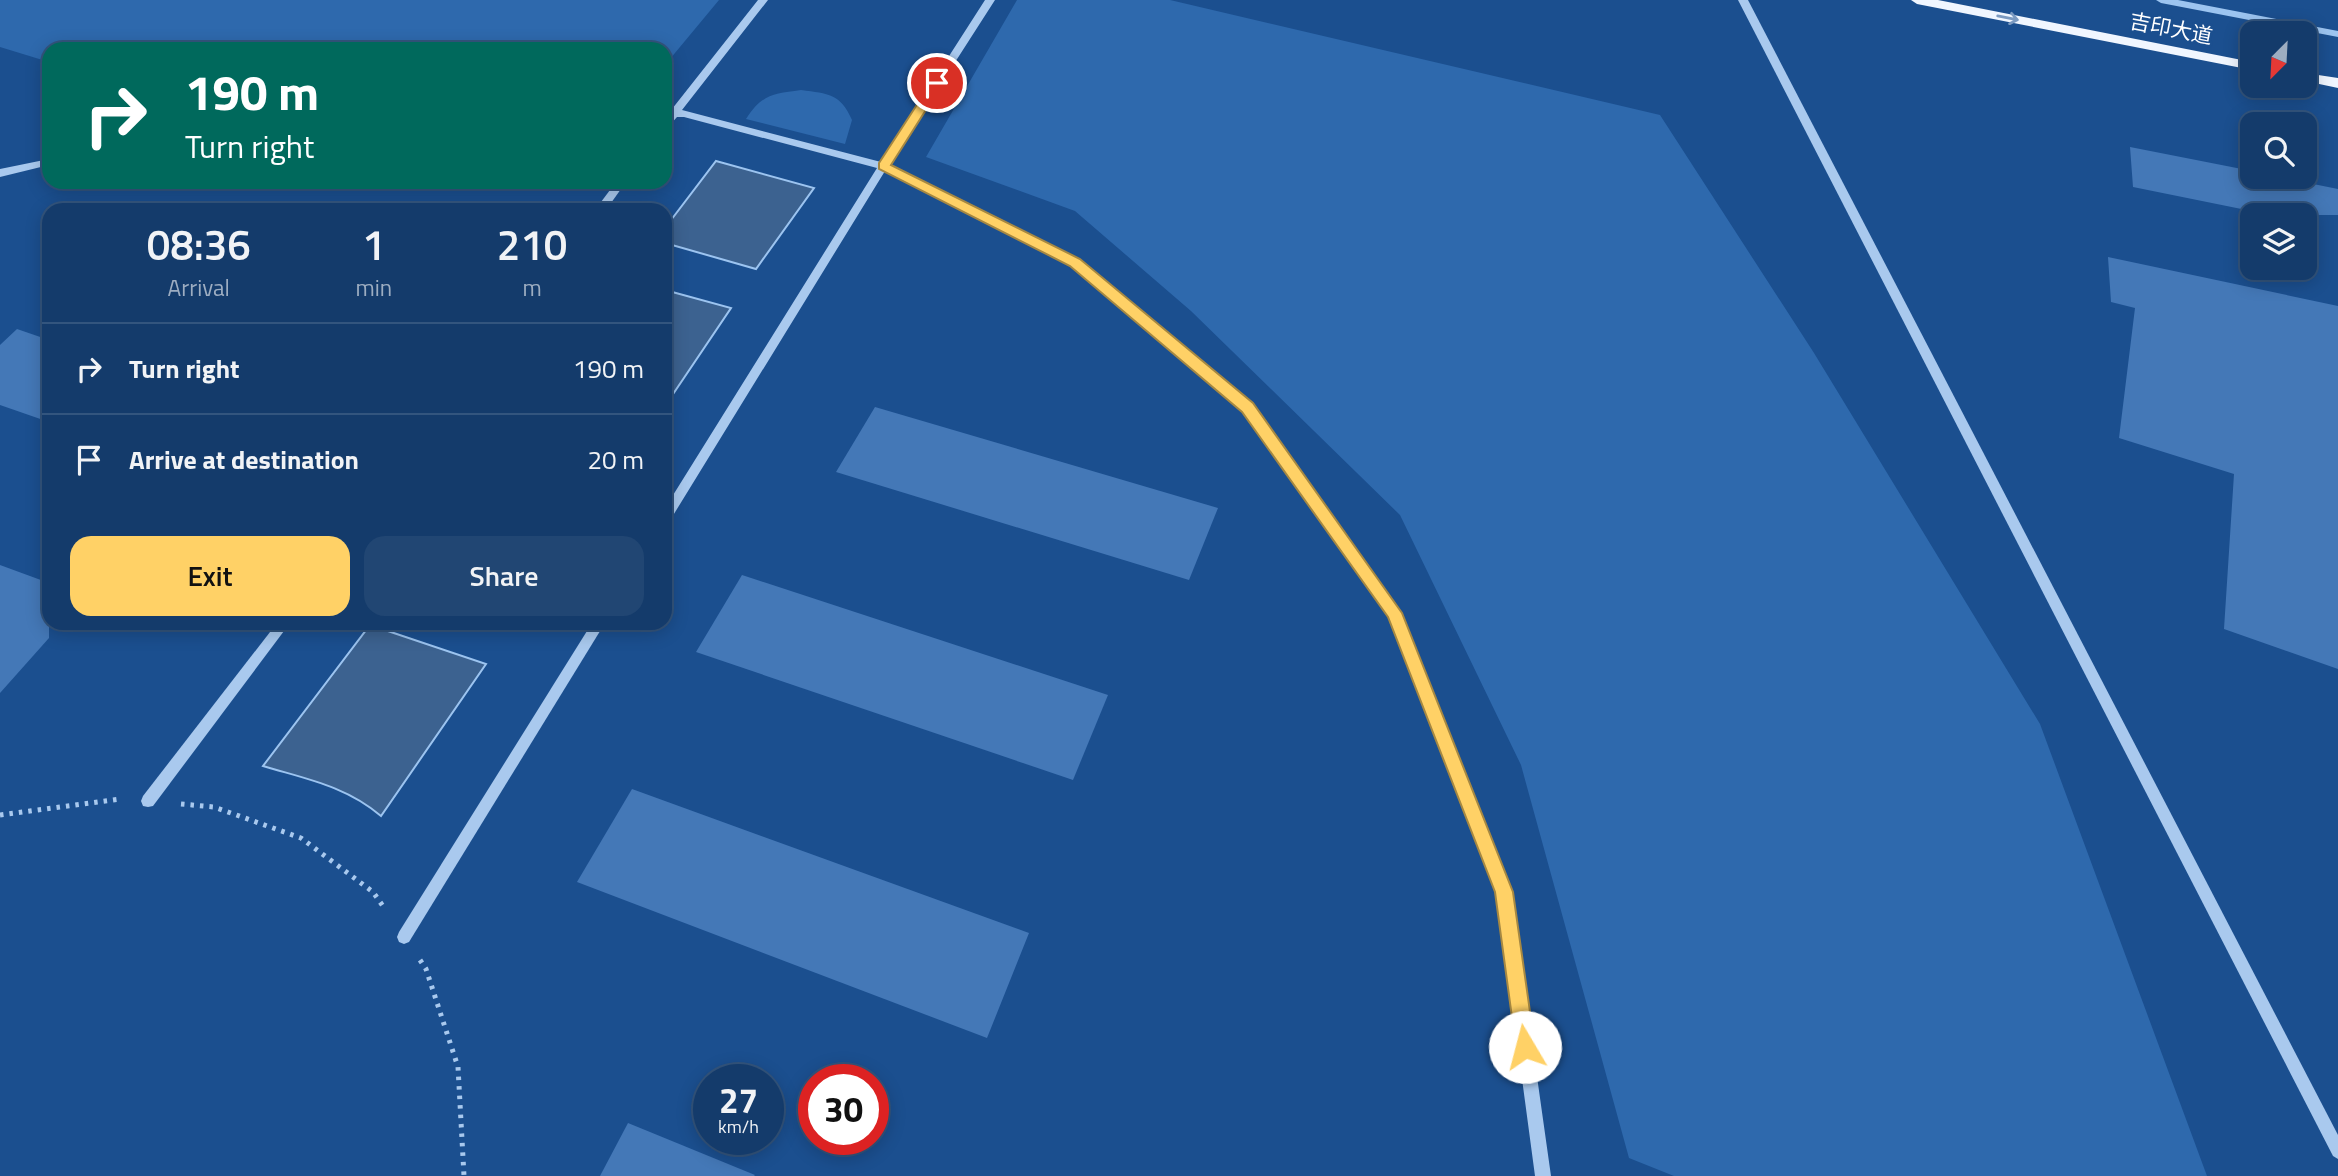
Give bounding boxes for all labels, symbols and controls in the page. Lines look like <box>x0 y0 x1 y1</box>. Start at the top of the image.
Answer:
street label: 吉印大道 <box>2127 4 2215 52</box>
one-way arrow <box>1996 12 2019 25</box>
north arrow <box>2240 21 2317 98</box>
map controls <box>2240 21 2317 280</box>
pin <box>907 53 967 113</box>
text: 190 m <box>185 54 319 129</box>
icon: arrive <box>918 64 956 102</box>
icon: right <box>70 70 161 161</box>
button: search <box>2240 112 2317 189</box>
text: Turn right <box>185 122 314 170</box>
button: layers <box>2240 203 2317 280</box>
text: 08:36 <box>147 212 251 276</box>
text: 1 <box>362 212 386 276</box>
text: 210 <box>497 212 567 276</box>
text: Arrival <box>168 270 230 305</box>
text: min <box>355 270 392 305</box>
text: m <box>522 270 542 305</box>
text: Turn right <box>129 349 240 388</box>
text: 190 m <box>573 349 644 388</box>
icon: right <box>70 350 108 388</box>
text: Arrive at destination <box>129 440 359 479</box>
text: 20 m <box>587 440 644 479</box>
icon: arrive <box>70 441 108 479</box>
button: Exit <box>70 536 350 616</box>
button: Share <box>364 536 644 616</box>
position arrow <box>1488 1010 1562 1084</box>
speed limit sign: 30 <box>798 1064 889 1155</box>
text: 27 <box>719 1073 758 1127</box>
text: km/h <box>718 1113 759 1140</box>

